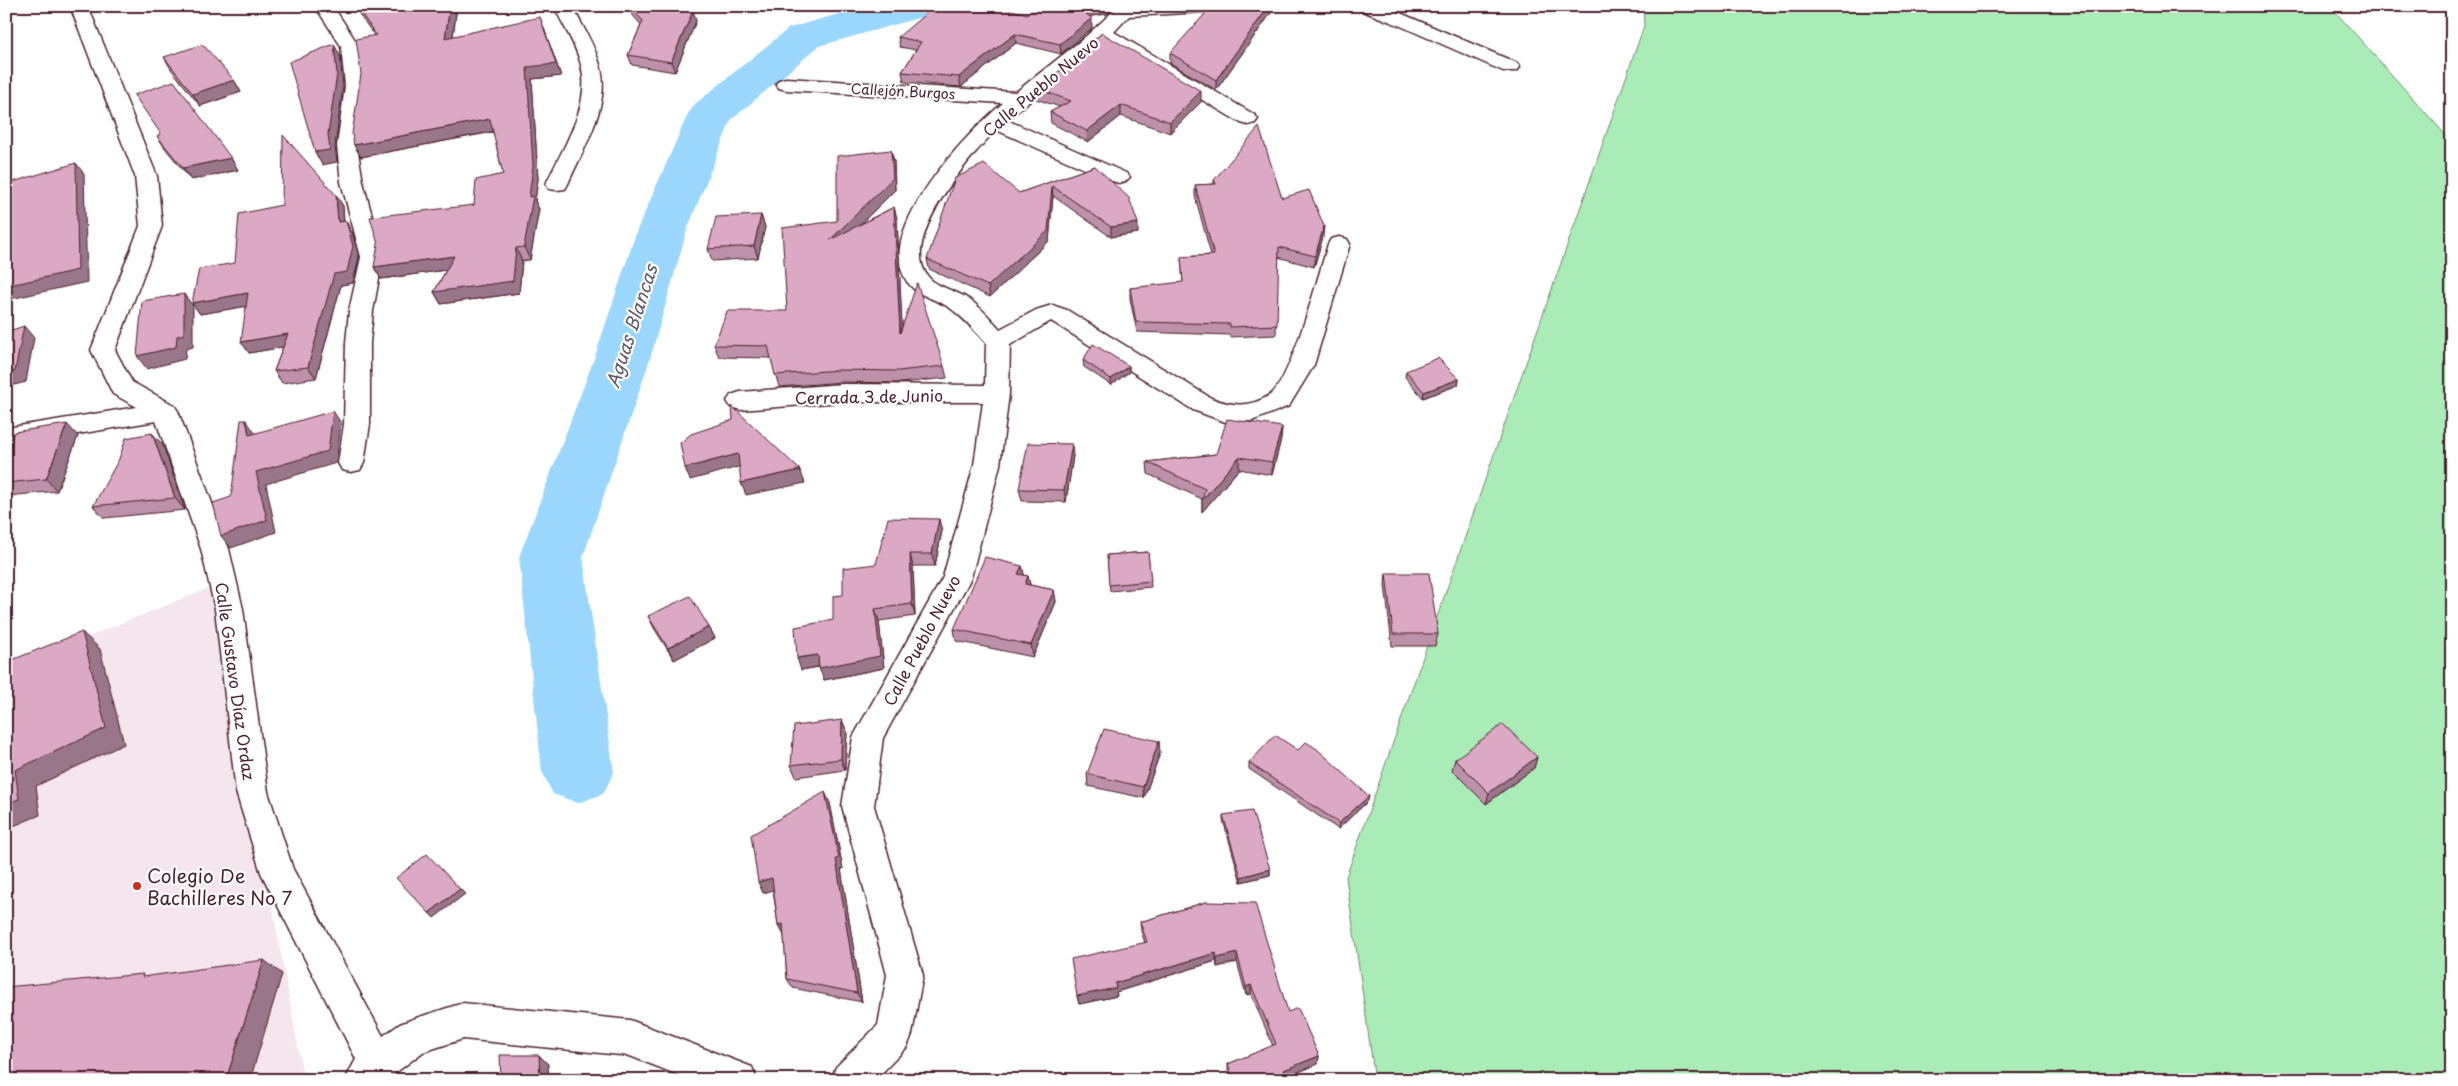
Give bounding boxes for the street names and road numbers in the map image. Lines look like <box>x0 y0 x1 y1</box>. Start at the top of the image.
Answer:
street label: Calle Pueblo Nuevo <box>977 30 1103 142</box>
street label: Callejón Burgos <box>850 78 956 104</box>
street label: Cerrada 3 de Junio <box>795 383 943 409</box>
street label: Calle Pueblo Nuevo <box>876 570 966 710</box>
street label: Calle Gustavo Díaz Ordaz <box>210 581 262 782</box>

